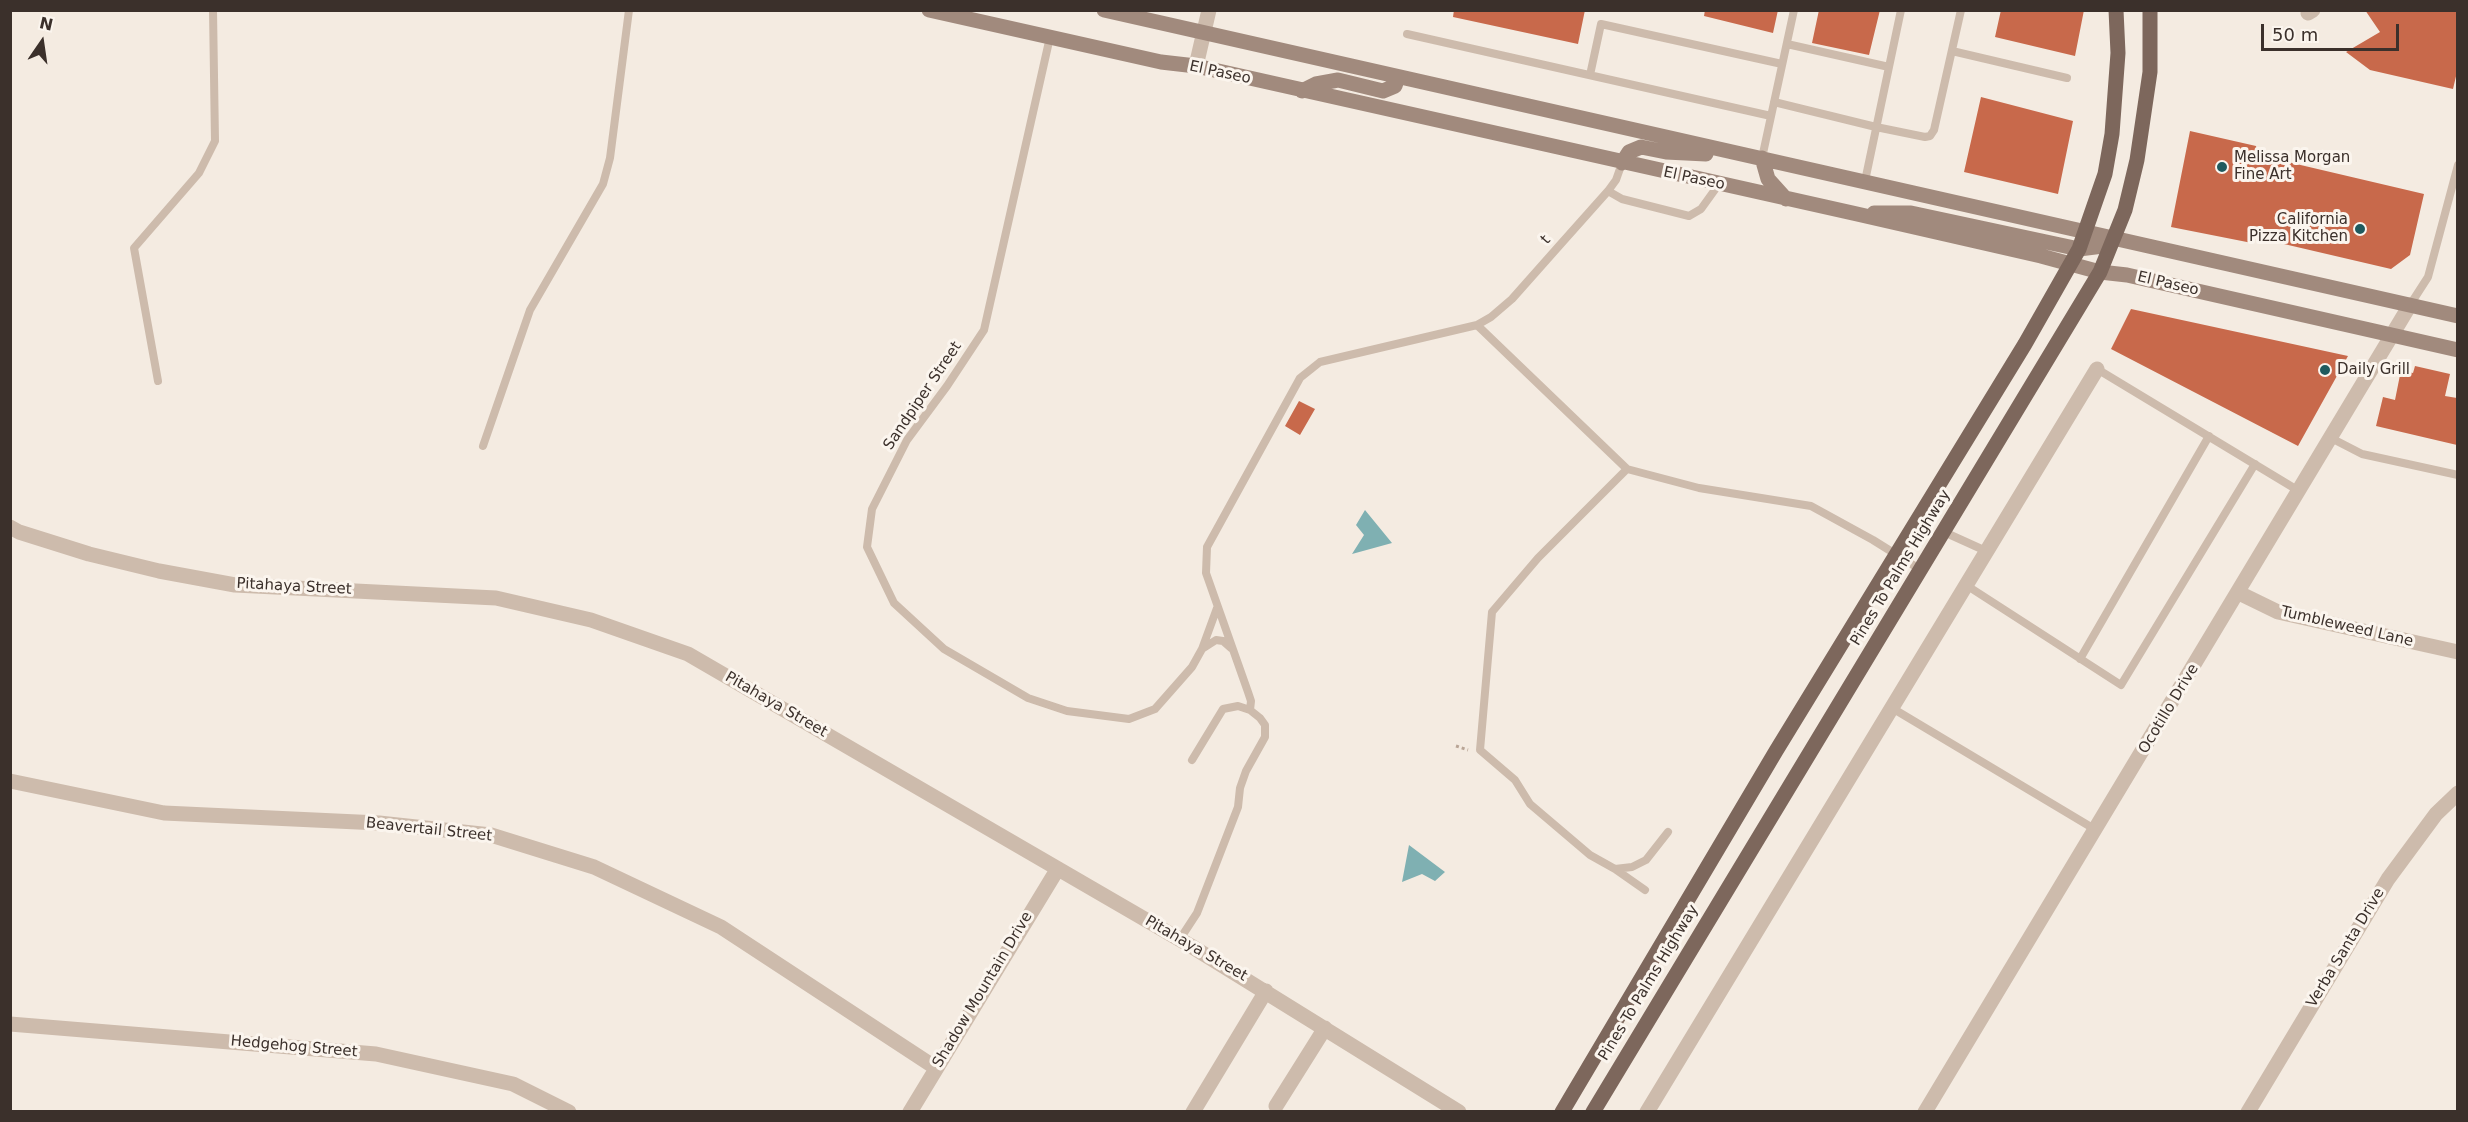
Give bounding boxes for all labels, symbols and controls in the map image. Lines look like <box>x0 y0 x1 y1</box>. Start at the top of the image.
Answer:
north arrow <box>12 12 72 72</box>
scale bar <box>2264 12 2402 50</box>
text: N <box>37 13 55 35</box>
text: 50 m <box>2272 24 2318 45</box>
street label: El Paseo <box>1188 58 1252 88</box>
place label: Melissa Morgan Fine Art <box>2234 149 2350 184</box>
marker: Melissa Morgan Fine Art <box>2215 160 2229 174</box>
street label: El Paseo <box>1662 164 1726 194</box>
place label: California Pizza Kitchen <box>2249 211 2348 246</box>
marker: California Pizza Kitchen <box>2353 222 2367 236</box>
street label: t <box>1537 232 1555 248</box>
street label: El Paseo <box>2136 268 2200 300</box>
street label: Sandpiper Street <box>880 338 966 454</box>
place label: Daily Grill <box>2337 361 2410 379</box>
marker: Daily Grill <box>2318 363 2332 377</box>
street label: Pines To Palms Highway <box>1847 487 1955 649</box>
street label: Pitahaya Street <box>236 575 352 599</box>
street label: Tumbleweed Lane <box>2279 603 2415 651</box>
street label: Ocotillo Drive <box>2135 661 2203 757</box>
street label: Pitahaya Street <box>722 668 830 742</box>
street label: Beavertail Street <box>365 814 493 846</box>
street label: Verba Santa Drive <box>2303 885 2389 1011</box>
street label: Pines To Palms Highway <box>1595 902 1703 1064</box>
street label: Shadow Mountain Drive <box>929 909 1037 1071</box>
street label: Pitahaya Street <box>1142 912 1250 986</box>
street label: Hedgehog Street <box>230 1032 358 1062</box>

